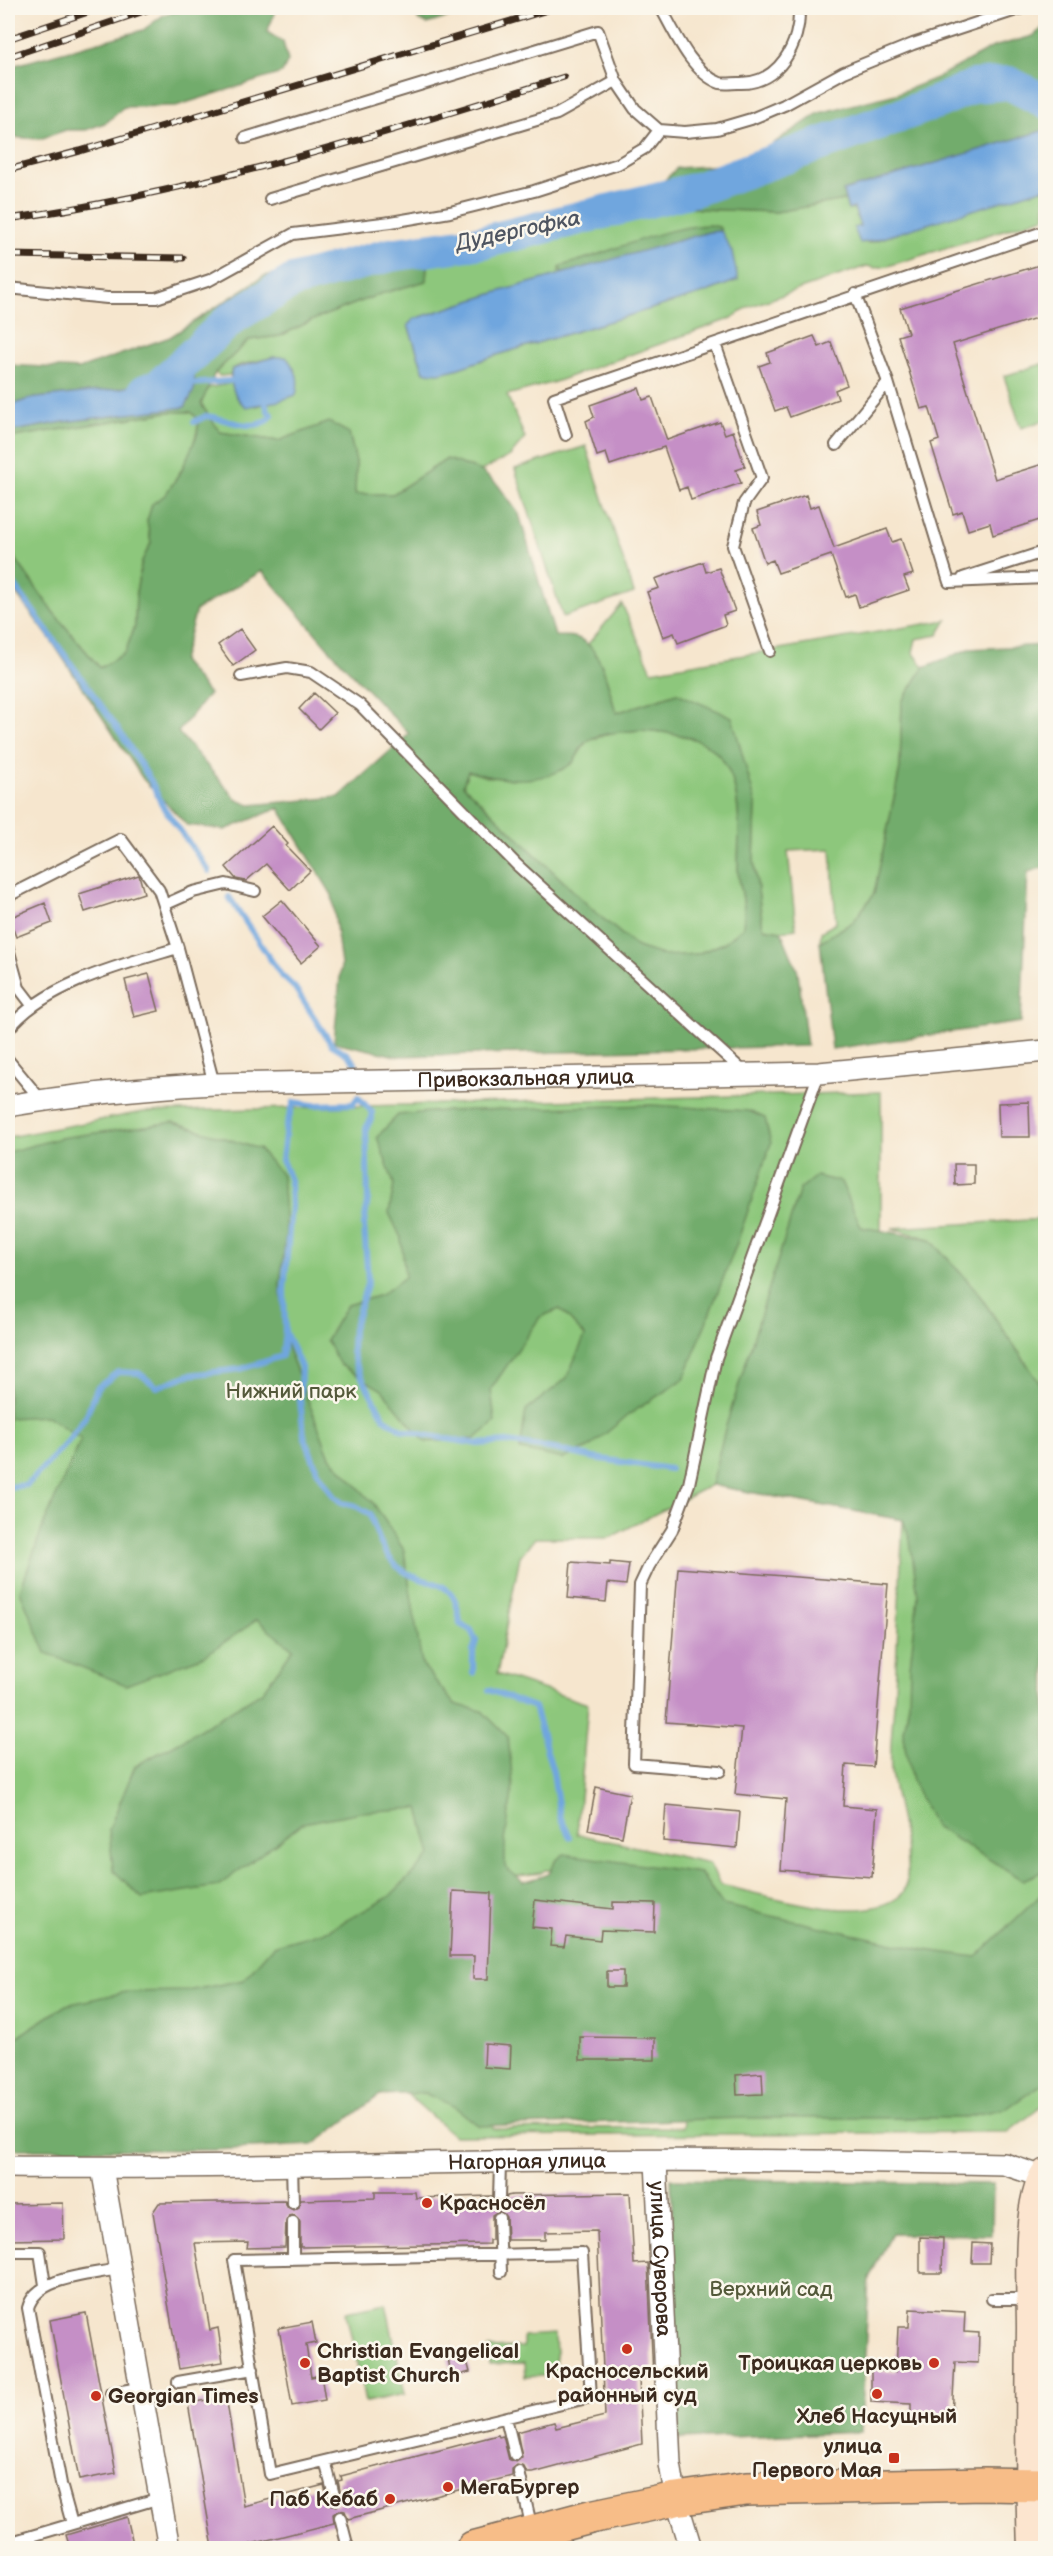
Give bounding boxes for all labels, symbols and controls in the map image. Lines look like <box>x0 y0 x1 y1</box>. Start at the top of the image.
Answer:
water label: Дудергофка <box>451 205 583 258</box>
street label: Привокзальная улица <box>417 1064 635 1093</box>
park label: Нижний парк <box>226 1379 356 1404</box>
street label: Нагорная улица <box>448 2148 607 2175</box>
street label: улица Суворова <box>644 2180 677 2338</box>
place label: Красносёл <box>439 2191 546 2216</box>
marker: Красносёл <box>420 2196 434 2210</box>
park label: Верхний сад <box>710 2277 833 2302</box>
place label: Christian Evangelical Baptist Church <box>317 2339 519 2388</box>
marker: Красносельский районный суд <box>620 2342 634 2356</box>
place label: Троицкая церковь <box>738 2351 922 2376</box>
marker: Christian Evangelical Baptist Church <box>298 2356 312 2370</box>
marker: Троицкая церковь <box>927 2356 941 2370</box>
place label: Красносельский районный суд <box>545 2359 709 2408</box>
place label: Georgian Times <box>108 2384 259 2409</box>
marker: Хлеб Насущный <box>870 2387 884 2401</box>
marker: Georgian Times <box>89 2389 103 2403</box>
place label: Хлеб Насущный <box>796 2404 957 2429</box>
place label: улица Первого Мая <box>752 2434 883 2483</box>
marker: улица Первого Мая <box>887 2451 901 2465</box>
place label: МегаБургер <box>460 2475 580 2500</box>
marker: МегаБургер <box>441 2480 455 2494</box>
place label: Паб Кебаб <box>269 2487 378 2512</box>
marker: Паб Кебаб <box>383 2492 397 2506</box>

